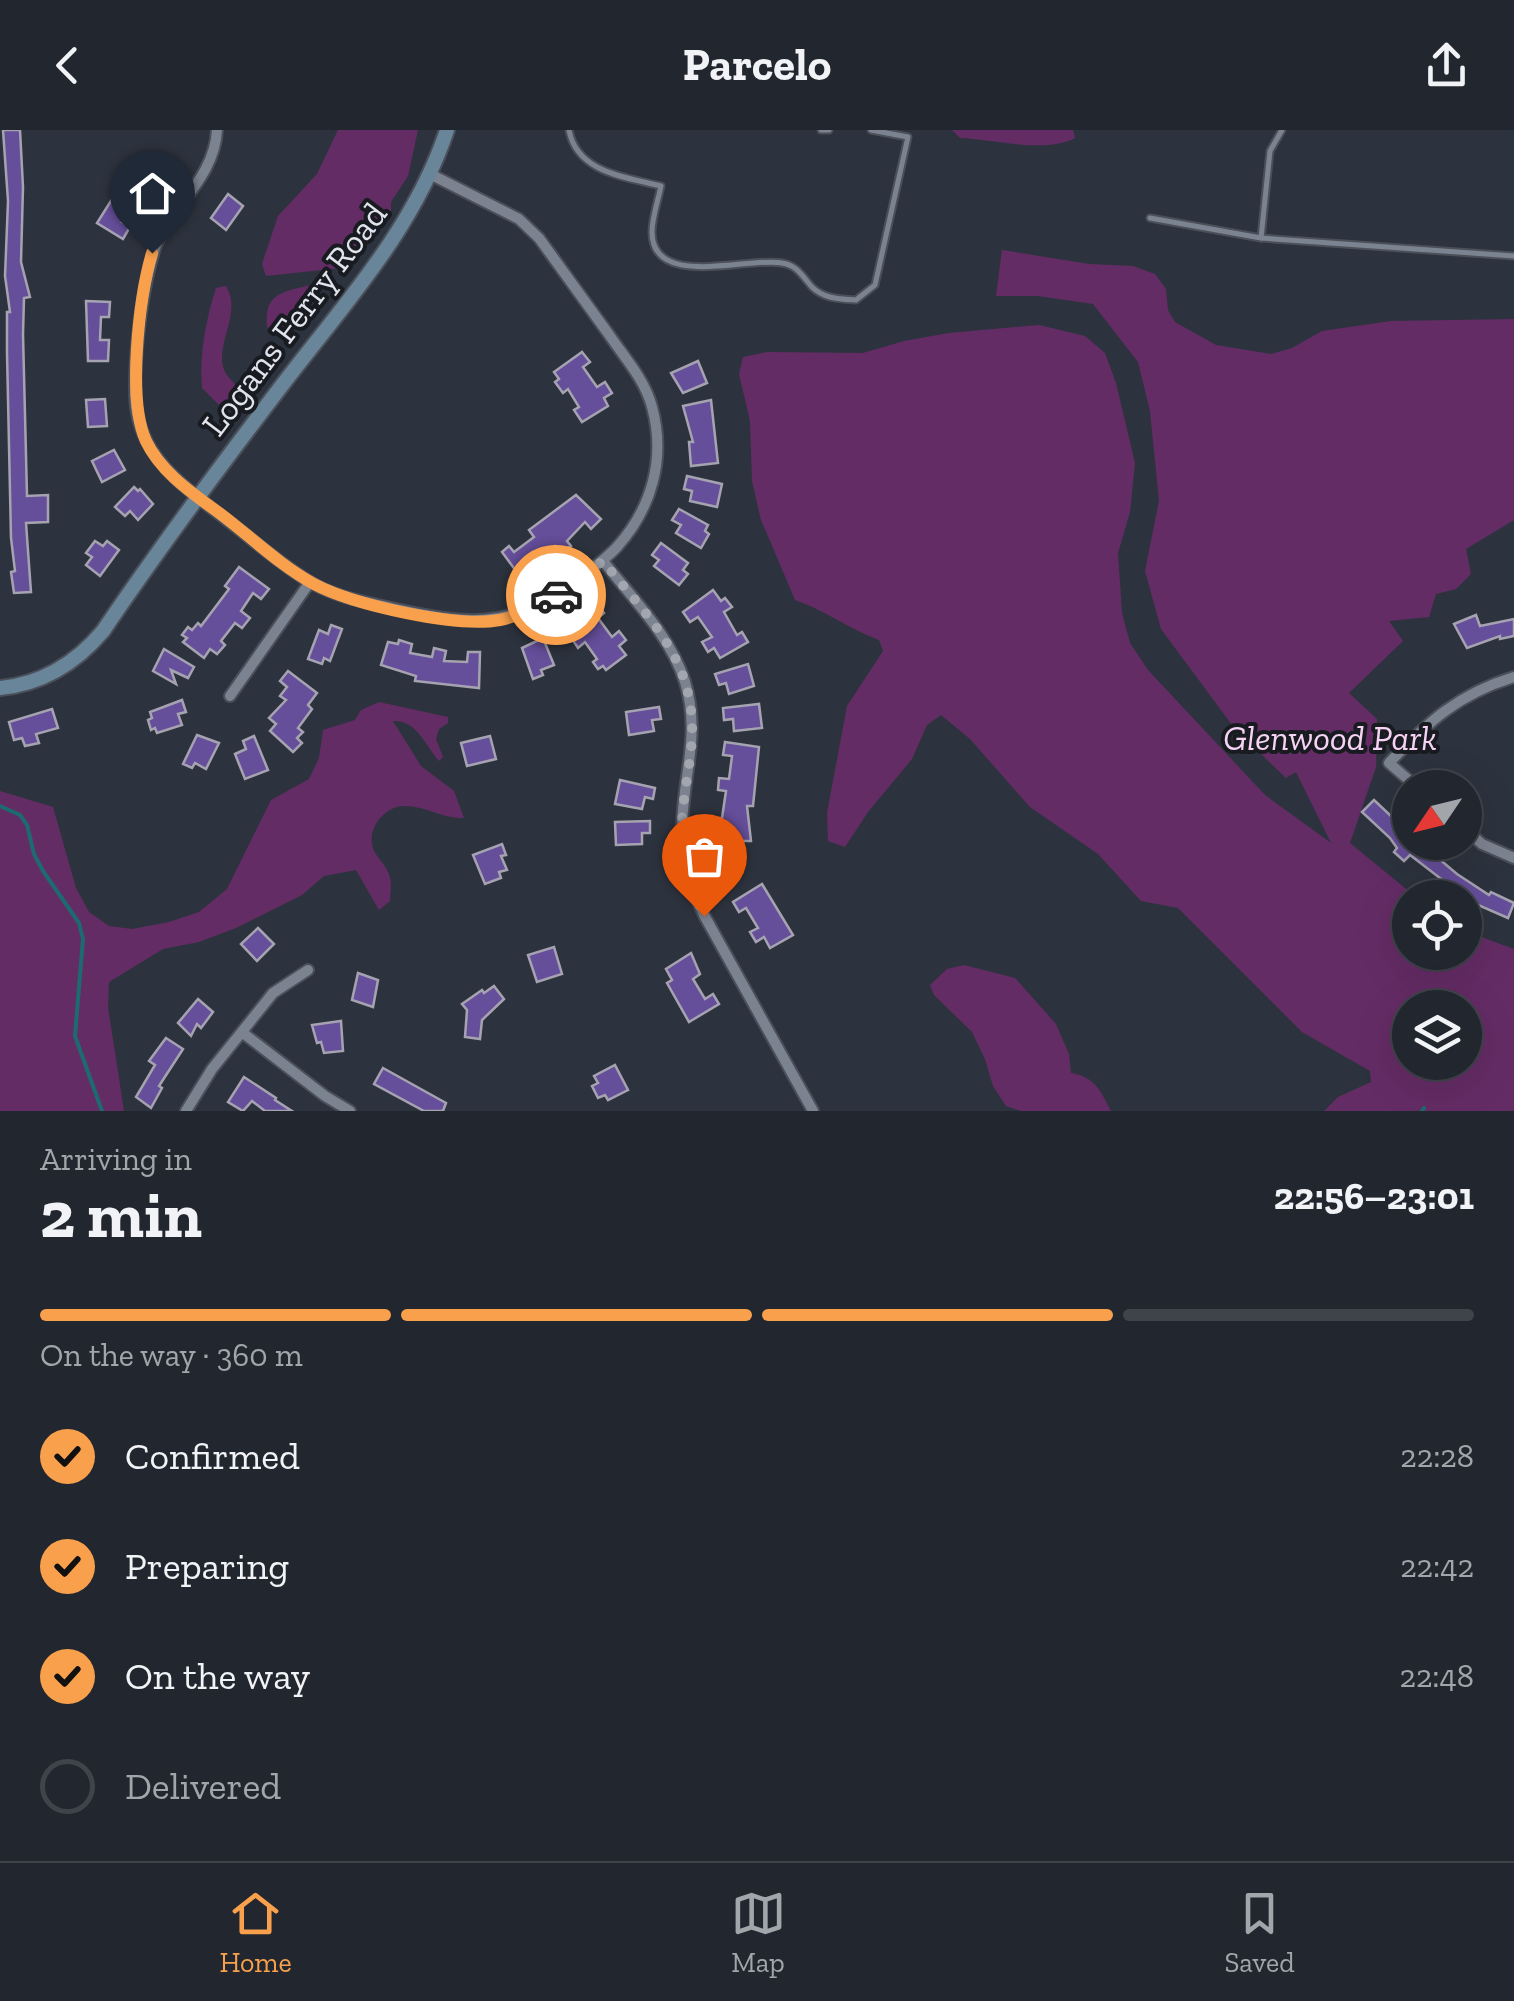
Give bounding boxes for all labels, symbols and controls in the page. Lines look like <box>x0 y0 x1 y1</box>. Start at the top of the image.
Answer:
icon: back <box>40 38 95 93</box>
text: Parcelo <box>683 38 831 92</box>
icon: share <box>1419 38 1474 93</box>
pin <box>110 151 195 254</box>
icon: home <box>125 166 180 221</box>
street label: Logans Ferry Road <box>193 194 395 444</box>
courier <box>506 545 606 645</box>
icon: car <box>529 568 584 623</box>
park label: Glenwood Park <box>1223 717 1437 759</box>
north arrow <box>1392 770 1482 860</box>
map controls <box>1392 770 1482 1080</box>
pin <box>662 814 747 917</box>
icon: bag <box>677 829 732 884</box>
button: locate <box>1392 880 1482 970</box>
button: layers <box>1392 990 1482 1080</box>
text: Arriving in <box>40 1140 192 1178</box>
text: 22:56–23:01 <box>1274 1173 1474 1219</box>
text: 2 min <box>40 1176 202 1254</box>
text: On the way · 360 m <box>40 1336 303 1374</box>
icon: check <box>40 1429 95 1484</box>
text: Confirmed <box>125 1433 300 1479</box>
text: 22:28 <box>1400 1437 1474 1475</box>
icon: check <box>40 1539 95 1594</box>
text: Preparing <box>125 1543 289 1589</box>
text: 22:42 <box>1400 1547 1474 1585</box>
icon: check <box>40 1649 95 1704</box>
text: On the way <box>125 1653 310 1699</box>
text: 22:48 <box>1399 1657 1474 1695</box>
text: Delivered <box>125 1763 281 1809</box>
tab: Home <box>219 1886 292 1979</box>
tab: Map <box>731 1886 786 1979</box>
tab: Saved <box>1224 1886 1295 1979</box>

